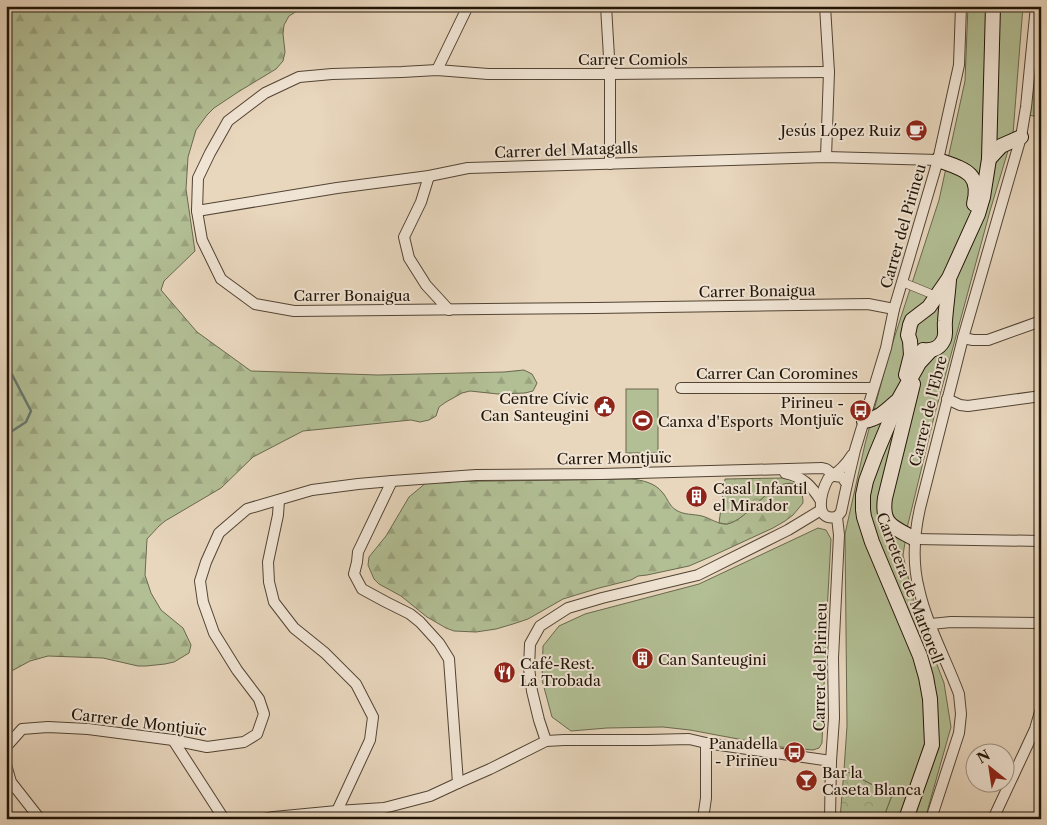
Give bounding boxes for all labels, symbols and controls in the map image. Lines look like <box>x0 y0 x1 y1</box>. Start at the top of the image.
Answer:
street label: Carrer Comiols <box>578 50 688 69</box>
cafe icon: Jesús López Ruiz <box>905 118 929 142</box>
place label: Jesús López Ruiz <box>779 121 901 140</box>
street label: Carrer del Matagalls <box>494 138 638 162</box>
street label: Carrer del Pirineu <box>876 162 930 290</box>
street label: Carrer Bonaigua <box>698 280 816 302</box>
street label: Carrer Bonaigua <box>294 286 411 305</box>
street label: Carrer de l'Ebre <box>905 354 951 468</box>
street label: Carrer Can Coromines <box>696 364 858 383</box>
place label: Centre Cívic Can Santeugini <box>481 389 589 425</box>
place label: Pirineu - Montjuïc <box>779 393 844 429</box>
public building icon: Centre Cívic Can Santeugini <box>593 395 617 419</box>
bus stop icon: Pirineu - Montjuïc <box>848 399 872 423</box>
sports icon: Canxa d'Esports <box>630 409 654 433</box>
place label: Canxa d'Esports <box>658 412 773 431</box>
street label: Carrer Montjuïc <box>556 447 672 469</box>
place label: Casal Infantil el Mirador <box>713 479 808 515</box>
building icon: Casal Infantil el Mirador <box>685 485 709 509</box>
street label: Carretera de Martorell <box>872 510 948 667</box>
street label: Carrer del Pirineu <box>809 602 831 732</box>
building icon: Can Santeugini <box>630 647 654 671</box>
place label: Can Santeugini <box>658 650 767 669</box>
place label: Café-Rest. La Trobada <box>520 654 601 690</box>
restaurant icon: Café-Rest. La Trobada <box>492 660 516 684</box>
street label: Carrer de Montjuïc <box>70 704 208 740</box>
place label: Panadella - Pirineu <box>709 734 778 770</box>
bus stop icon: Panadella - Pirineu <box>782 740 806 764</box>
north arrow <box>964 742 1014 792</box>
text: N <box>974 746 993 768</box>
place label: Bar la Caseta Blanca <box>822 763 921 799</box>
bar icon: Bar la Caseta Blanca <box>794 769 818 793</box>

